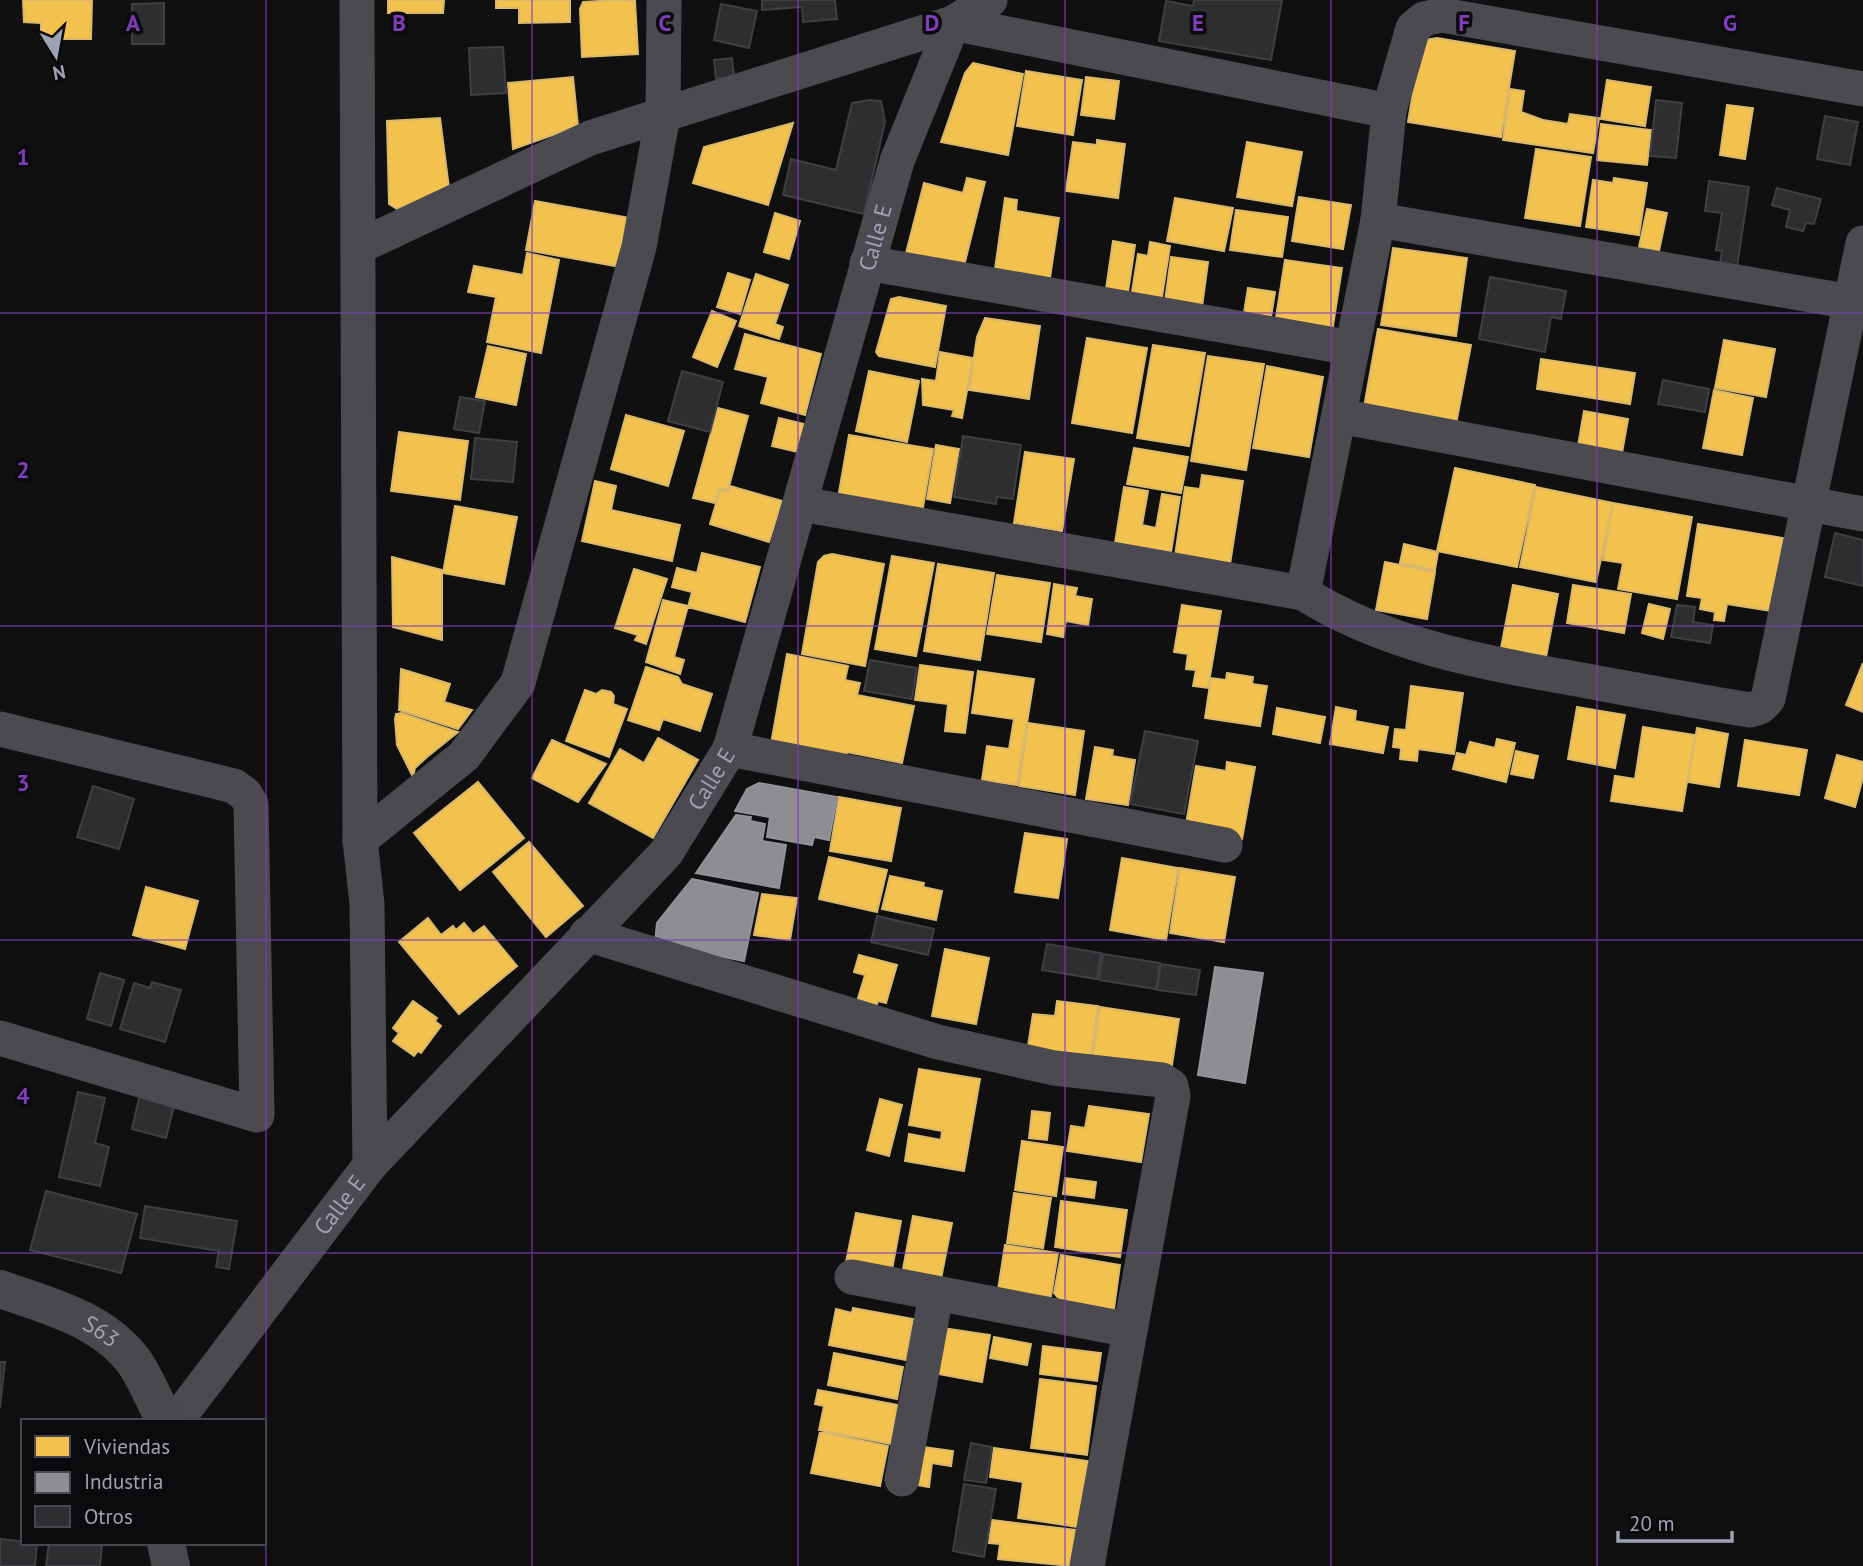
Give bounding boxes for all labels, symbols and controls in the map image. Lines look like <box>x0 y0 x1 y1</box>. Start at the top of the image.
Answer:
text: A <box>126 8 140 37</box>
text: B <box>392 8 406 37</box>
text: C <box>659 8 672 37</box>
text: D <box>925 8 939 37</box>
text: E <box>1192 8 1204 37</box>
text: F <box>1458 8 1470 37</box>
text: G <box>1723 8 1737 37</box>
north arrow <box>21 21 91 91</box>
text: N <box>51 60 68 86</box>
text: 1 <box>16 142 30 171</box>
street label: Calle E <box>852 201 898 274</box>
text: 2 <box>16 455 30 484</box>
street label: Calle E <box>681 742 741 815</box>
text: 3 <box>16 768 30 797</box>
text: 4 <box>16 1081 30 1110</box>
street label: Calle E <box>307 1169 371 1240</box>
street label: S63 <box>78 1308 126 1353</box>
legend <box>21 1419 266 1545</box>
text: Viviendas <box>83 1433 170 1460</box>
text: Industria <box>84 1468 163 1495</box>
scale bar <box>1618 1500 1732 1544</box>
text: Otros <box>84 1503 133 1530</box>
text: 20 m <box>1629 1510 1675 1537</box>

